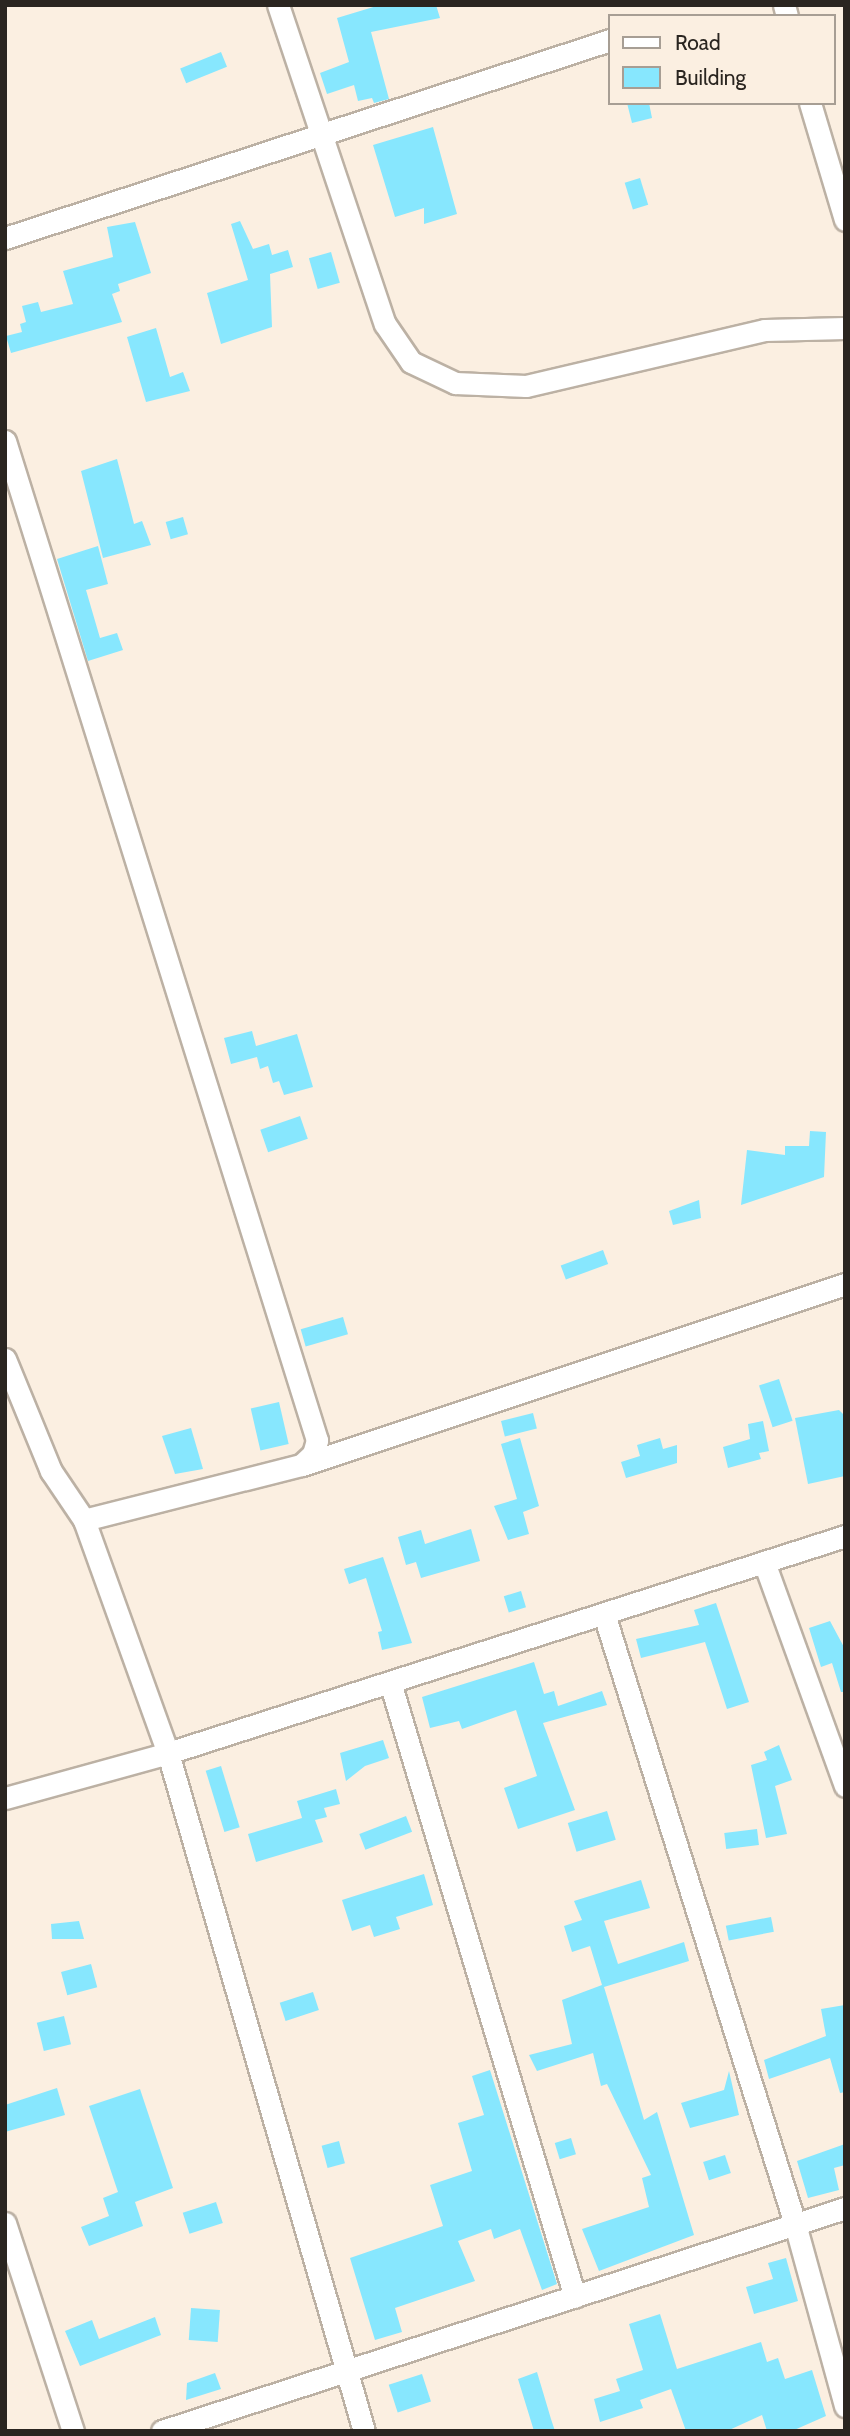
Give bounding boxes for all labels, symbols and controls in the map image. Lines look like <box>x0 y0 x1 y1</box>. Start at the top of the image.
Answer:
legend <box>608 14 836 105</box>
text: Road <box>675 30 721 55</box>
text: Building <box>675 65 746 90</box>

